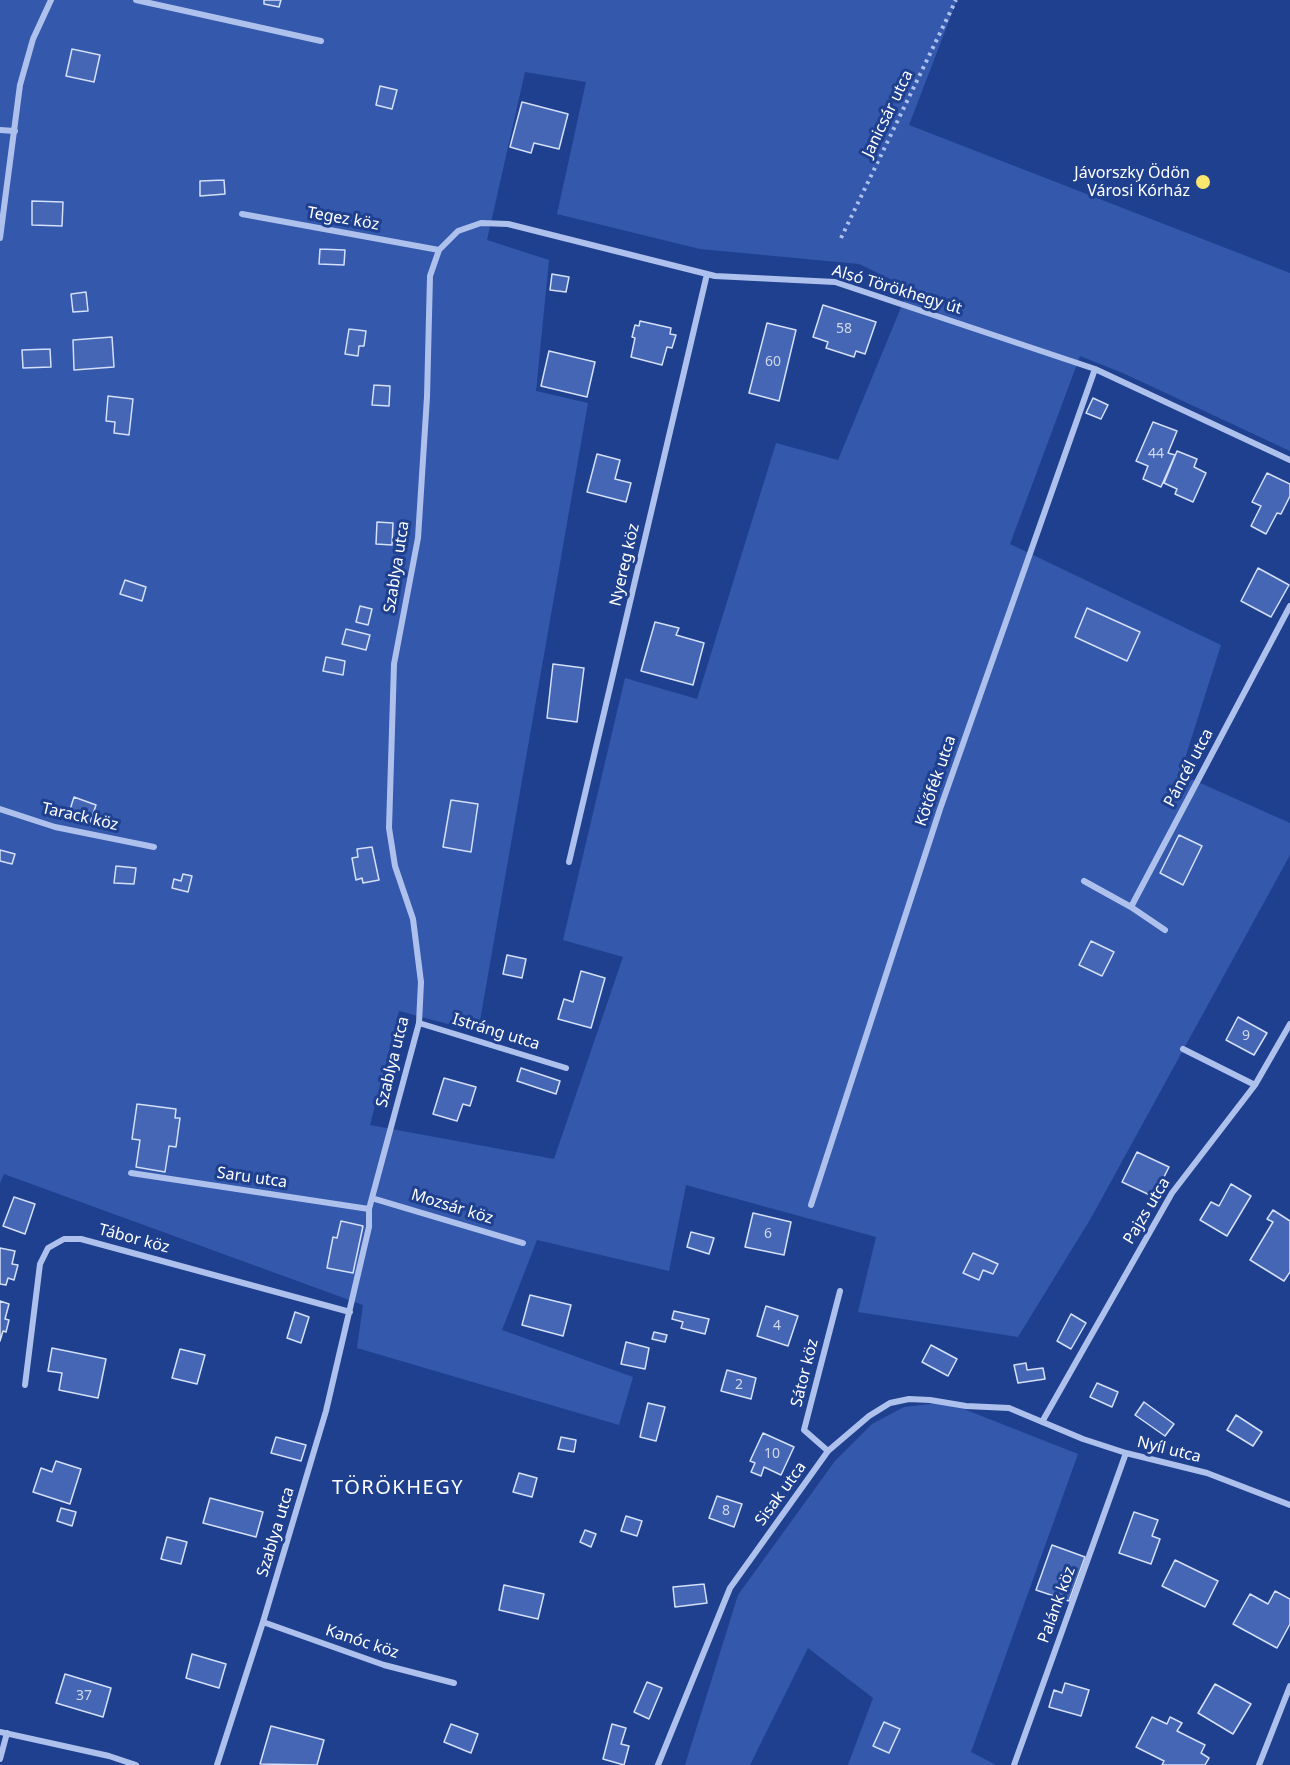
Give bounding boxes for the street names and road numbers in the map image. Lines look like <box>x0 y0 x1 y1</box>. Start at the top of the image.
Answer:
street label: Janicsár utca <box>859 67 917 161</box>
street label: Tegez köz <box>306 203 380 235</box>
street label: Alsó Törökhegy út <box>830 261 964 319</box>
street label: Szablya utca <box>380 520 414 614</box>
street label: Nyereg köz <box>606 522 644 608</box>
street label: Páncél utca <box>1160 726 1218 810</box>
street label: Kötőfék utca <box>912 733 960 829</box>
street label: Tarack köz <box>40 799 120 835</box>
street label: Istráng utca <box>450 1010 542 1054</box>
street label: Szablya utca <box>372 1015 414 1109</box>
street label: Saru utca <box>216 1164 288 1192</box>
street label: Pajzs utca <box>1120 1174 1174 1248</box>
street label: Mozsár köz <box>409 1185 495 1229</box>
street label: Tábor köz <box>97 1220 171 1258</box>
street label: Sátor köz <box>787 1337 823 1409</box>
street label: Nyíl utca <box>1135 1433 1203 1467</box>
street label: Sisak utca <box>751 1458 811 1530</box>
street label: Szablya utca <box>253 1485 299 1579</box>
street label: Palánk köz <box>1034 1564 1080 1646</box>
street label: Kanóc köz <box>323 1621 401 1663</box>

